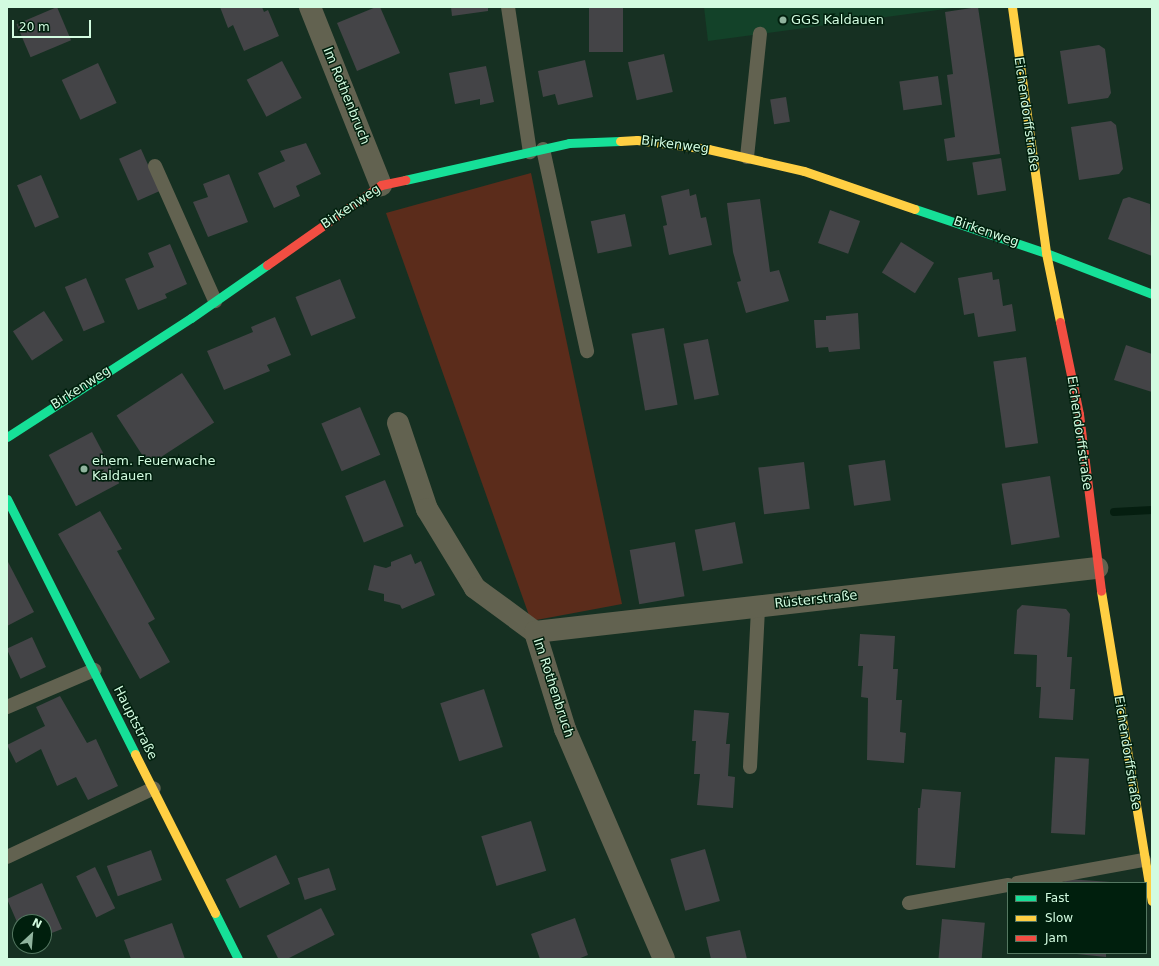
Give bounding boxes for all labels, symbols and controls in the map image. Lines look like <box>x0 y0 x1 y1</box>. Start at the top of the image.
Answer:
scale bar <box>14 12 93 38</box>
place label: GGS Kaldauen <box>791 12 884 28</box>
marker: GGS Kaldauen <box>778 15 788 25</box>
text: 20 m <box>19 20 50 34</box>
street label: Im Rothenbruch <box>319 45 373 147</box>
street label: Eichendorffstraße <box>1010 56 1042 172</box>
street label: Birkenweg <box>640 133 710 157</box>
street label: Birkenweg <box>318 182 384 232</box>
street label: Birkenweg <box>951 214 1021 250</box>
street label: Birkenweg <box>48 363 114 413</box>
street label: Eichendorffstraße <box>1063 375 1095 491</box>
place label: ehem. Feuerwache Kaldauen <box>92 454 215 485</box>
marker: ehem. Feuerwache Kaldauen <box>79 464 89 474</box>
street label: Rüsterstraße <box>774 588 858 612</box>
street label: Im Rothenbruch <box>530 636 576 740</box>
street label: Hauptstraße <box>110 684 160 762</box>
street label: Eichendorffstraße <box>1110 695 1144 811</box>
legend <box>1007 882 1147 954</box>
text: Fast <box>1045 891 1069 905</box>
text: Slow <box>1045 911 1073 925</box>
north arrow <box>12 914 52 954</box>
text: N <box>30 916 44 932</box>
text: Jam <box>1045 931 1068 945</box>

